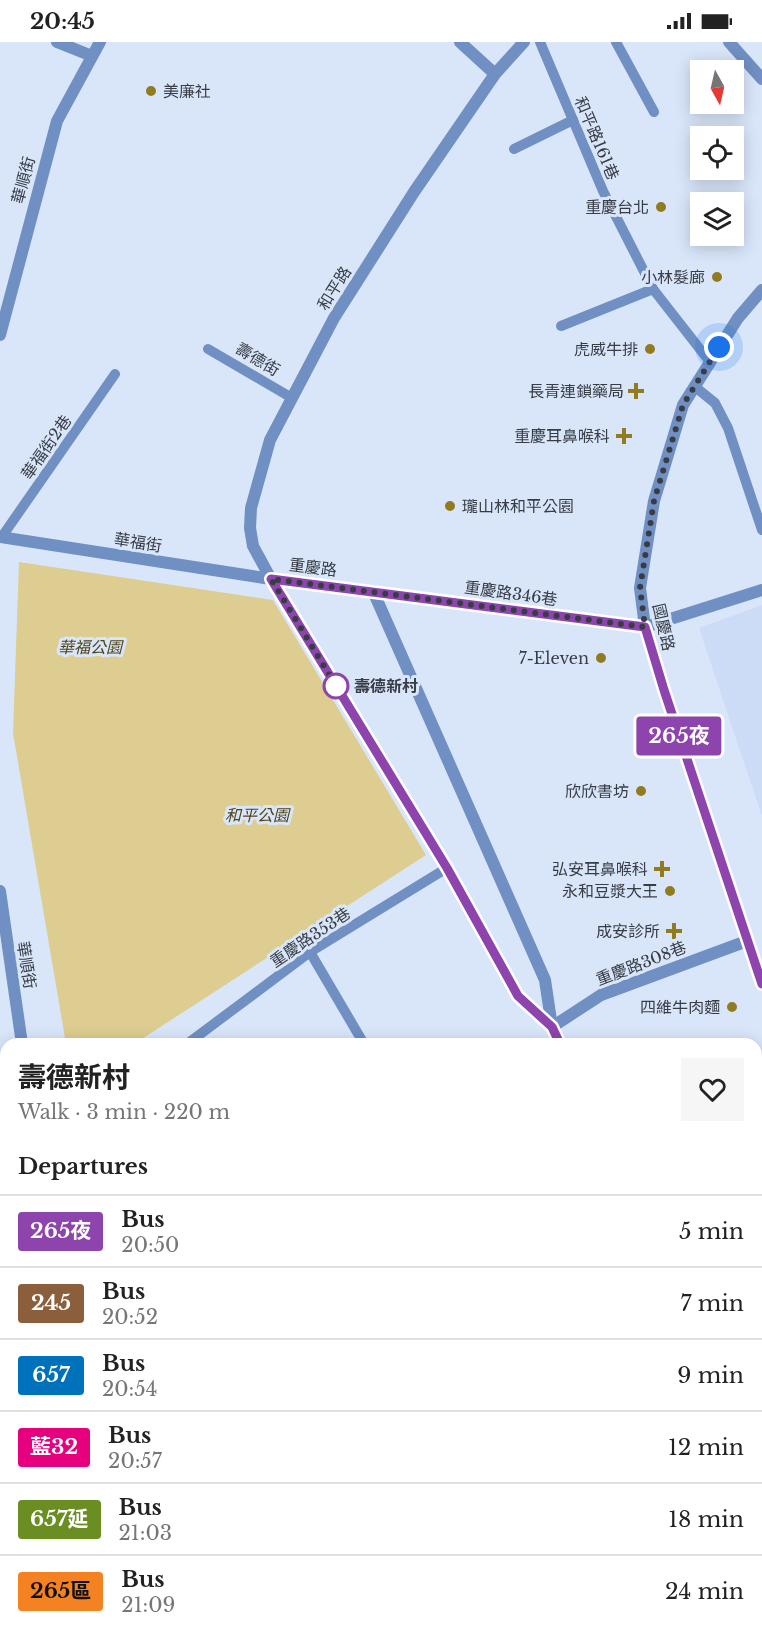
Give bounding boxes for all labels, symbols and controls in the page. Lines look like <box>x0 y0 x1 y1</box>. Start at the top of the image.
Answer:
text: 20:45 <box>30 8 95 35</box>
north arrow <box>690 60 744 114</box>
map controls <box>690 60 744 246</box>
place label: 美廉社 <box>163 81 211 101</box>
marker: 美廉社 <box>144 84 158 98</box>
street label: 和平路161巷 <box>570 93 624 183</box>
button: locate <box>690 126 744 180</box>
street label: 華順街 <box>7 154 39 206</box>
button: layers <box>690 192 744 246</box>
place label: 重慶台北 <box>585 197 649 217</box>
marker: 重慶台北 <box>654 200 668 214</box>
street label: 和平路 <box>313 262 355 314</box>
place label: 小林髮廊 <box>641 267 705 287</box>
marker: 小林髮廊 <box>710 270 724 284</box>
your location <box>704 332 734 362</box>
street label: 壽德街 <box>232 338 284 380</box>
place label: 虎威牛排 <box>574 339 638 359</box>
marker: 虎威牛排 <box>643 342 657 356</box>
place label: 長青連鎖藥局 <box>528 381 624 401</box>
marker: 長青連鎖藥局 <box>629 384 643 398</box>
street label: 華福街2巷 <box>17 411 75 483</box>
place label: 重慶耳鼻喉科 <box>514 426 610 446</box>
marker: 重慶耳鼻喉科 <box>615 427 633 445</box>
place label: 瓏山林和平公園 <box>462 496 574 516</box>
marker: 瓏山林和平公園 <box>443 499 457 513</box>
street label: 華福街 <box>113 528 163 556</box>
street label: 重慶路 <box>288 554 338 580</box>
street label: 重慶路346巷 <box>463 577 559 609</box>
street label: 國慶路 <box>649 601 679 653</box>
park label: 華福公園 <box>58 637 124 657</box>
place label: 7-Eleven <box>519 648 589 668</box>
marker: 7-Eleven <box>594 651 608 665</box>
marker: 壽德新村 <box>323 673 349 699</box>
place label: 壽德新村 <box>354 676 418 696</box>
line badge: 265夜 <box>637 716 721 756</box>
text: 265夜 <box>648 723 710 749</box>
place label: 欣欣書坊 <box>565 781 629 801</box>
marker: 欣欣書坊 <box>634 784 648 798</box>
park label: 和平公園 <box>225 805 291 825</box>
place label: 弘安耳鼻喉科 <box>552 859 648 879</box>
marker: 弘安耳鼻喉科 <box>653 860 671 878</box>
place label: 永和豆漿大王 <box>562 881 658 901</box>
marker: 永和豆漿大王 <box>663 884 677 898</box>
street label: 重慶路353巷 <box>266 903 354 971</box>
place label: 成安診所 <box>596 921 660 941</box>
marker: 成安診所 <box>665 922 683 940</box>
street label: 重慶路308巷 <box>593 937 689 989</box>
street label: 華順街 <box>13 940 41 990</box>
place label: 四維牛肉麵 <box>640 997 720 1017</box>
marker: 四維牛肉麵 <box>725 1000 739 1014</box>
button: heart <box>681 1058 744 1121</box>
text: 壽德新村 <box>18 1060 130 1095</box>
text: Walk · 3 min · 220 m <box>18 1100 230 1124</box>
text: Departures <box>18 1153 148 1180</box>
text: Bus <box>121 1206 165 1233</box>
text: 265夜 <box>30 1218 91 1244</box>
text: 5 min <box>679 1218 744 1245</box>
text: 20:50 <box>121 1233 179 1257</box>
text: Bus <box>102 1278 145 1305</box>
text: 245 <box>31 1290 71 1316</box>
text: 7 min <box>680 1290 744 1317</box>
text: 20:52 <box>102 1305 158 1329</box>
text: Bus <box>102 1350 145 1377</box>
text: 657 <box>32 1362 70 1388</box>
text: 9 min <box>677 1362 744 1389</box>
text: 20:54 <box>102 1377 157 1401</box>
text: Bus <box>108 1422 151 1449</box>
text: 藍32 <box>30 1434 78 1460</box>
text: 12 min <box>668 1434 744 1461</box>
text: 20:57 <box>108 1449 162 1473</box>
text: Bus <box>119 1494 162 1521</box>
text: 657延 <box>30 1506 89 1532</box>
text: 18 min <box>668 1506 744 1533</box>
text: 21:03 <box>119 1521 172 1545</box>
text: Bus <box>121 1566 165 1593</box>
text: 265區 <box>30 1578 91 1604</box>
text: 24 min <box>665 1578 744 1605</box>
text: 21:09 <box>121 1593 175 1617</box>

